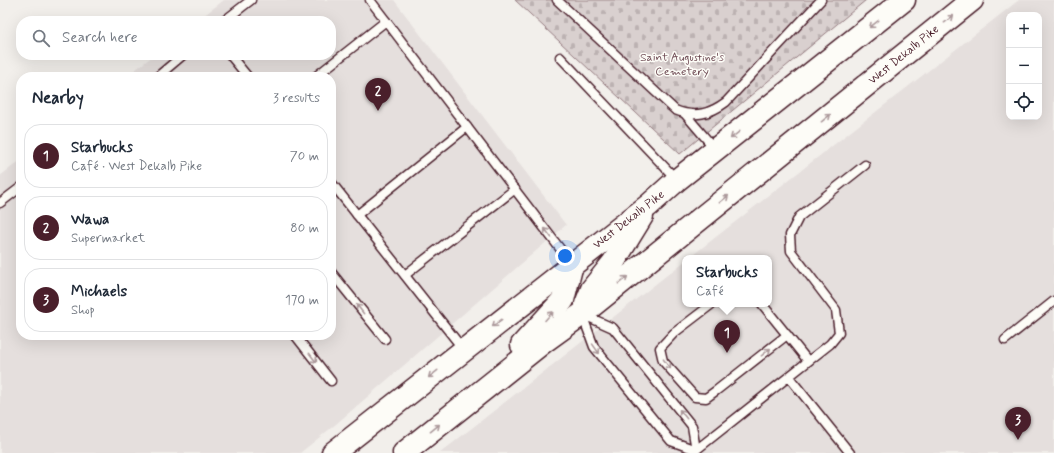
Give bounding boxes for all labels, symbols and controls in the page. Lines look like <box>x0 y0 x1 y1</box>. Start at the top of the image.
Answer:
map controls <box>1006 12 1042 120</box>
button: + <box>1006 12 1042 48</box>
one-way arrow <box>943 14 954 23</box>
search box <box>16 16 336 60</box>
one-way arrow <box>868 20 879 29</box>
street label: West Dekalb Pike <box>865 22 943 88</box>
icon: search <box>30 27 52 49</box>
text: Search here <box>62 28 138 48</box>
button: − <box>1006 48 1042 84</box>
park label: Saint Augustine's Cemetery <box>640 50 725 80</box>
pin: 2 <box>365 78 391 111</box>
button: locate <box>1006 84 1042 120</box>
text: Nearby <box>32 87 84 109</box>
text: 3 results <box>273 90 320 107</box>
one-way arrow <box>820 113 831 122</box>
one-way arrow <box>729 130 740 139</box>
text: Starbucks <box>71 138 133 158</box>
text: 1 <box>43 148 49 165</box>
text: 70 m <box>290 148 319 165</box>
text: Café · West Dekalb Pike <box>71 158 202 175</box>
street label: West Dekalb Pike <box>590 187 668 253</box>
one-way arrow <box>719 195 730 203</box>
text: Wawa <box>71 210 109 230</box>
text: 2 <box>43 220 49 237</box>
text: 80 m <box>290 220 319 237</box>
one-way arrow <box>544 228 553 239</box>
text: Supermarket <box>71 230 145 247</box>
your location <box>555 246 575 266</box>
popup <box>682 255 772 307</box>
text: Starbucks <box>696 263 758 283</box>
one-way arrow <box>618 276 628 285</box>
text: Michaels <box>71 282 127 302</box>
text: Café <box>696 283 723 300</box>
text: 3 <box>43 292 49 309</box>
text: 170 m <box>285 292 319 309</box>
text: Shop <box>71 302 95 319</box>
one-way arrow <box>356 303 365 314</box>
one-way arrow <box>544 311 554 321</box>
one-way arrow <box>492 319 503 327</box>
pin: 1 <box>714 320 740 353</box>
one-way arrow <box>592 344 601 355</box>
one-way arrow <box>760 347 771 356</box>
one-way arrow <box>309 353 318 363</box>
one-way arrow <box>663 359 671 370</box>
one-way arrow <box>428 369 439 378</box>
pin: 3 <box>1005 407 1031 440</box>
one-way arrow <box>678 409 687 420</box>
one-way arrow <box>430 423 441 432</box>

